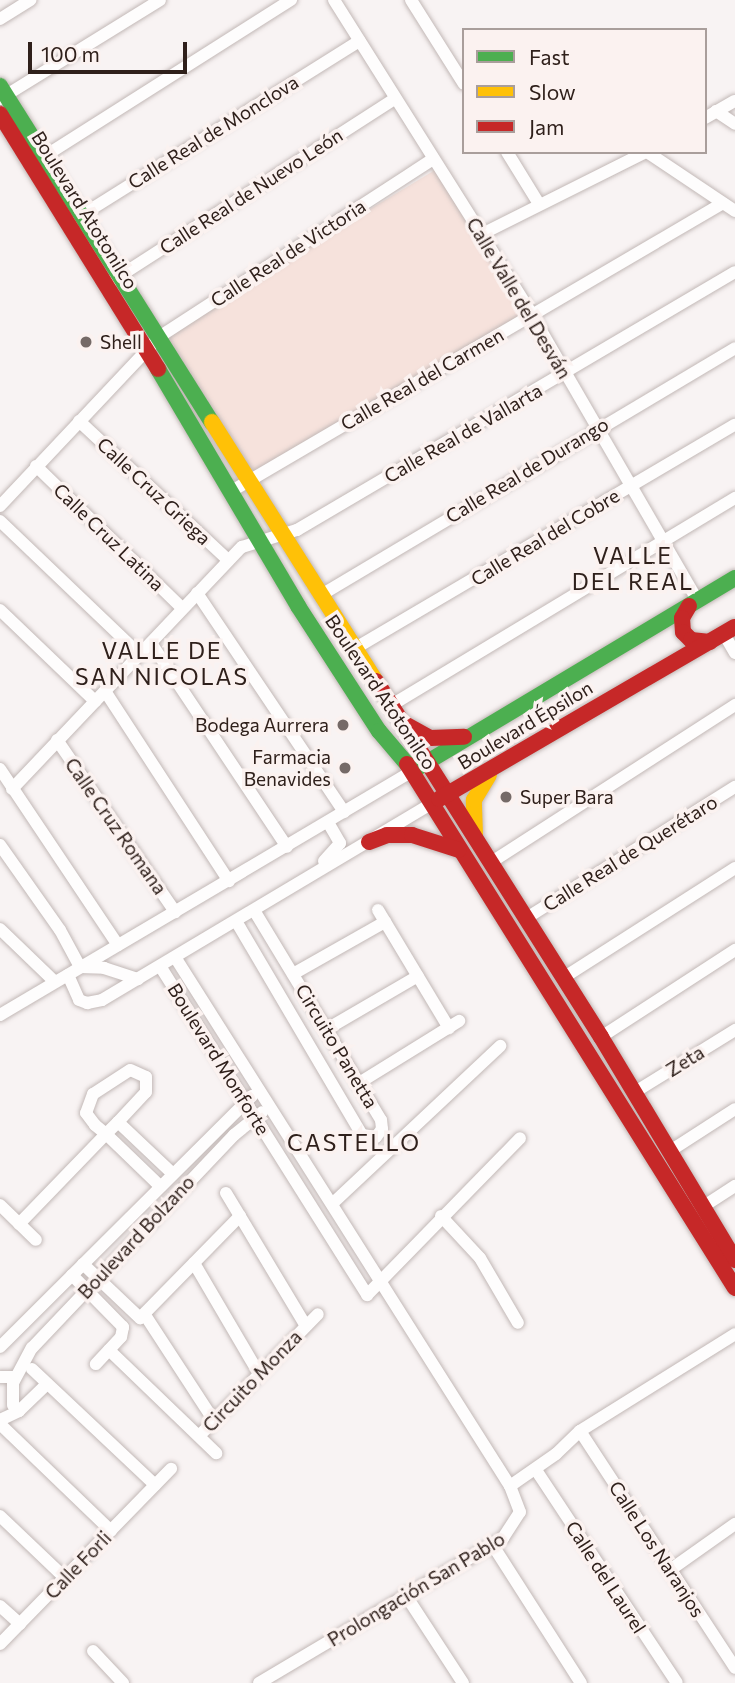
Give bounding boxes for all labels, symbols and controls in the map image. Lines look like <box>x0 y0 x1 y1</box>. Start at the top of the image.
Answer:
scale bar <box>32 28 191 72</box>
legend <box>462 28 707 154</box>
text: 100 m <box>41 41 100 66</box>
text: Fast <box>529 44 570 69</box>
street label: Calle Real de Monclova <box>124 70 302 194</box>
text: Slow <box>529 79 576 104</box>
text: Jam <box>529 114 564 139</box>
street label: Calle Real de Nuevo León <box>155 123 347 259</box>
street label: Boulevard Atotonilco <box>27 127 143 293</box>
street label: Calle Real de Victoria <box>206 194 370 312</box>
street label: Calle Valle del Desván <box>462 213 576 383</box>
street label: Calle Real del Carmen <box>337 323 507 435</box>
place label: Shell <box>100 331 142 353</box>
marker: Shell <box>78 334 94 350</box>
street label: Calle Real de Vallarta <box>380 379 546 487</box>
street label: Calle Real de Durango <box>442 412 612 528</box>
street label: Calle Cruz Griega <box>92 433 216 549</box>
street label: Calle Cruz Latina <box>49 478 169 596</box>
street label: Calle Real del Cobre <box>467 484 623 590</box>
district label: VALLE DEL REAL <box>573 541 693 595</box>
street label: Boulevard Atotonilco <box>321 610 441 774</box>
district label: VALLE DE SAN NICOLAS <box>76 636 248 690</box>
street label: Boulevard Épsilon <box>454 676 596 774</box>
place label: Bodega Aurrera <box>195 714 329 736</box>
marker: Bodega Aurrera <box>335 717 351 733</box>
place label: Farmacia Benavides <box>244 746 331 790</box>
street label: Calle Cruz Romana <box>60 753 172 899</box>
marker: Farmacia Benavides <box>337 760 353 776</box>
place label: Super Bara <box>520 786 614 808</box>
marker: Super Bara <box>498 789 514 805</box>
street label: Calle Real de Querétaro <box>539 790 721 916</box>
street label: Boulevard Monforte <box>163 979 275 1139</box>
street label: Circuito Panetta <box>291 980 383 1112</box>
street label: Zeta <box>662 1041 708 1081</box>
district label: CASTELLO <box>288 1128 420 1156</box>
street label: Boulevard Bolzano <box>73 1171 199 1303</box>
street label: Circuito Monza <box>198 1325 306 1437</box>
street label: Calle Los Naranjos <box>604 1477 710 1621</box>
street label: Calle del Laurel <box>561 1517 651 1637</box>
street label: Calle Forli <box>40 1526 116 1604</box>
street label: Prolongación San Pablo <box>323 1527 509 1651</box>

